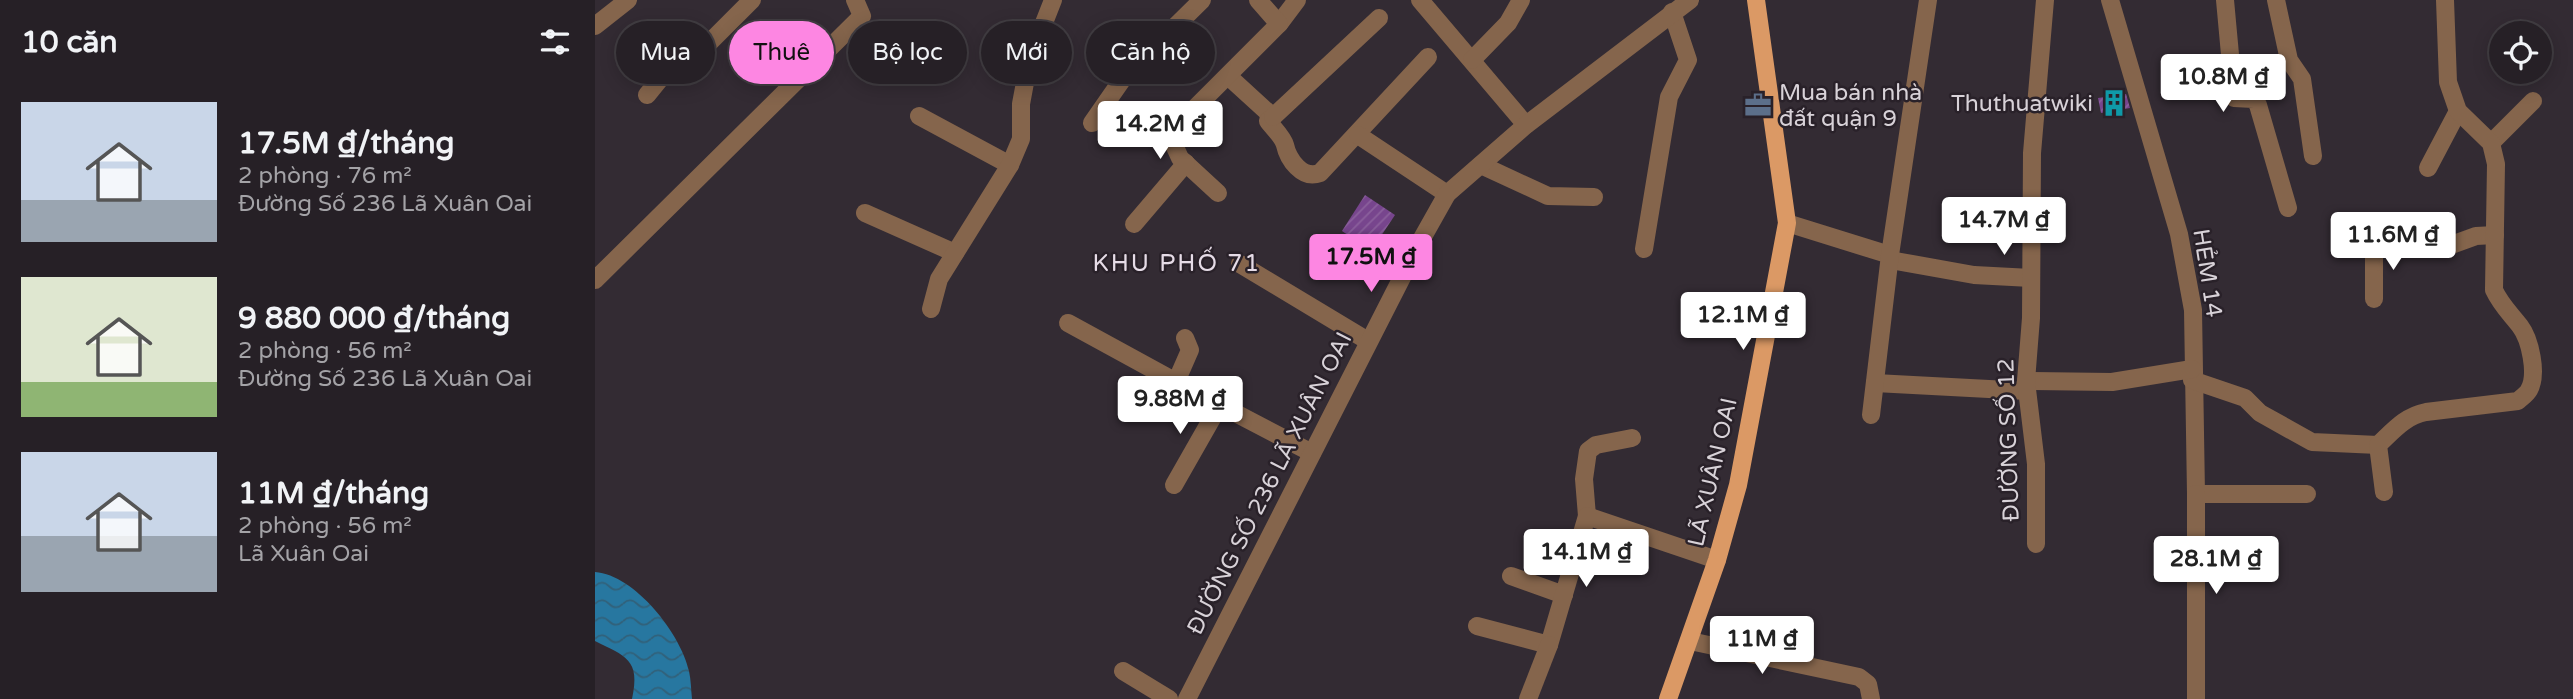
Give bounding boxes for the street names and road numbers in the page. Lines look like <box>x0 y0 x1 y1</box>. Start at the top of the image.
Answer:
street label: HẺM 14 <box>2186 227 2228 319</box>
street label: ĐƯỜNG SỐ 236 LÃ XUÂN OAI <box>1179 327 1359 639</box>
street label: ĐƯỜNG SỐ 12 <box>1990 358 2026 522</box>
street label: LÃ XUÂN OAI <box>1682 395 1744 549</box>

